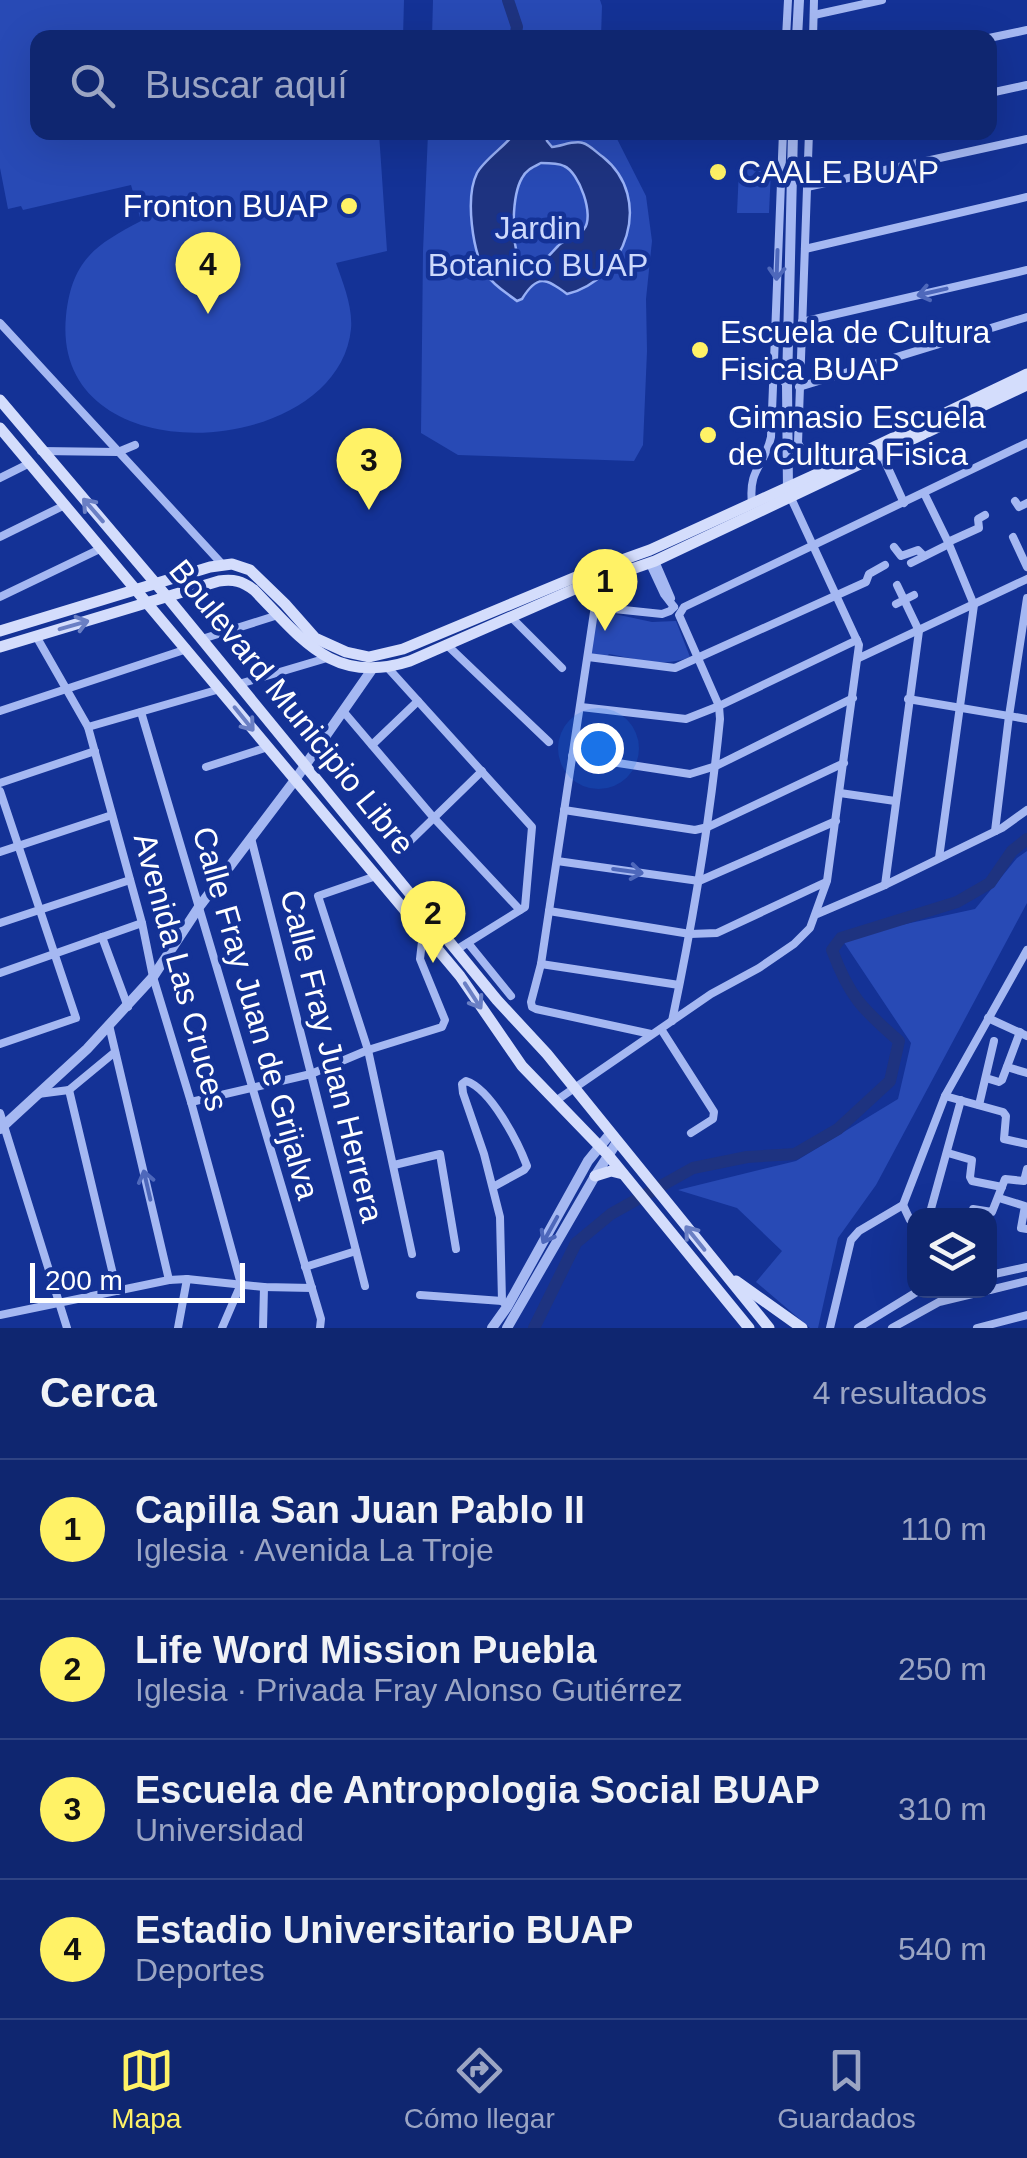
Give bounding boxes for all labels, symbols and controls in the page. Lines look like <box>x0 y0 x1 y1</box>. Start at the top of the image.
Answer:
search box <box>30 30 997 140</box>
icon: search <box>65 58 120 113</box>
text: Buscar aquí <box>145 64 348 106</box>
place label: CAALE BUAP <box>738 154 939 190</box>
marker: CAALE BUAP <box>707 161 729 183</box>
place label: Fronton BUAP <box>123 188 329 224</box>
marker: Fronton BUAP <box>338 195 360 217</box>
park label: Jardin Botanico BUAP <box>428 210 648 283</box>
pin: 4 <box>176 232 240 314</box>
one-way arrow <box>768 248 787 280</box>
one-way arrow <box>917 284 949 302</box>
place label: Escuela de Cultura Fisica BUAP <box>720 314 991 387</box>
marker: Escuela de Cultura Fisica BUAP <box>689 339 711 361</box>
place label: Gimnasio Escuela de Cultura Fisica <box>728 399 986 472</box>
marker: Gimnasio Escuela de Cultura Fisica <box>697 424 719 446</box>
pin: 3 <box>336 428 402 510</box>
one-way arrow <box>81 498 104 523</box>
pin: 1 <box>572 548 638 631</box>
street label: Boulevard Municipio Libre <box>162 553 422 861</box>
one-way arrow <box>58 615 90 633</box>
one-way arrow <box>233 705 255 731</box>
your location <box>573 723 624 774</box>
street label: Calle Fray Juan de Grijalva <box>186 823 327 1204</box>
street label: Avenida Las Cruces <box>127 829 235 1115</box>
one-way arrow <box>611 862 643 881</box>
pin: 2 <box>400 880 466 963</box>
street label: Calle Fray Juan Herrera <box>273 886 391 1226</box>
one-way arrow <box>462 982 483 1010</box>
one-way arrow <box>137 1170 155 1202</box>
map controls <box>907 1208 997 1298</box>
button: layers <box>907 1208 997 1298</box>
one-way arrow <box>539 1214 559 1244</box>
one-way arrow <box>684 1225 706 1251</box>
scale bar <box>30 1258 245 1302</box>
text: 200 m <box>45 1265 123 1296</box>
text: Cerca <box>40 1369 157 1416</box>
text: 4 resultados <box>813 1375 987 1411</box>
text: Capilla San Juan Pablo II <box>135 1489 585 1531</box>
text: 1 <box>64 1511 81 1547</box>
text: 110 m <box>900 1511 987 1547</box>
text: Iglesia · Avenida La Troje <box>135 1532 494 1568</box>
text: Life Word Mission Puebla <box>135 1629 597 1671</box>
text: 2 <box>64 1651 81 1687</box>
text: 250 m <box>898 1651 987 1687</box>
text: Iglesia · Privada Fray Alonso Gutiérrez <box>135 1672 683 1708</box>
text: Escuela de Antropologia Social BUAP <box>135 1769 820 1811</box>
text: 3 <box>64 1791 81 1827</box>
text: 310 m <box>898 1791 987 1827</box>
text: Universidad <box>135 1812 304 1848</box>
text: Estadio Universitario BUAP <box>135 1909 633 1951</box>
text: 4 <box>64 1931 81 1967</box>
text: 540 m <box>898 1931 987 1967</box>
text: Deportes <box>135 1952 265 1988</box>
tab: Mapa <box>111 2043 181 2135</box>
tab: Cómo llegar <box>404 2043 555 2135</box>
tab: Guardados <box>777 2043 916 2135</box>

